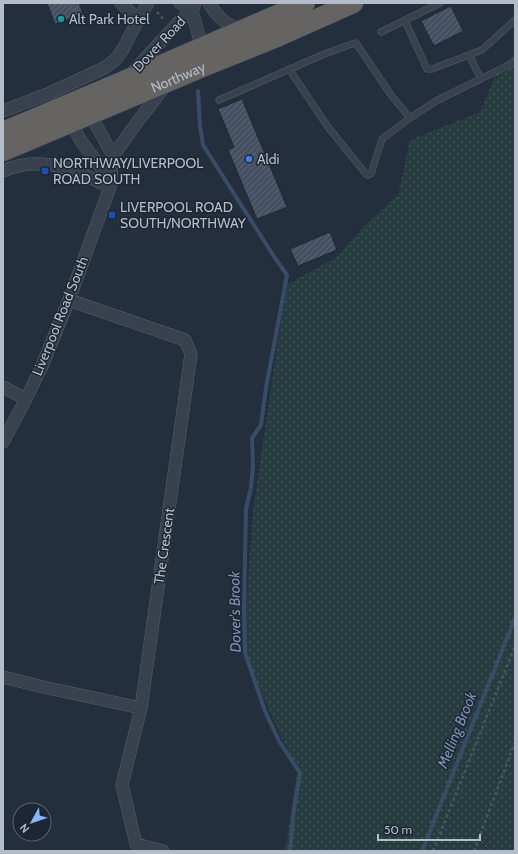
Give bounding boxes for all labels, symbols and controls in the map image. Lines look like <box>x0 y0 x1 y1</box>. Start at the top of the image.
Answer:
place label: Alt Park Hotel <box>69 10 150 28</box>
street label: Dover Road <box>129 12 189 76</box>
marker: Alt Park Hotel <box>56 14 66 24</box>
street label: Northway <box>148 58 208 97</box>
place label: Aldi <box>257 150 280 168</box>
place label: NORTHWAY/LIVERPOOL ROAD SOUTH <box>53 154 203 188</box>
marker: Aldi <box>244 154 254 164</box>
marker: NORTHWAY/LIVERPOOL ROAD SOUTH <box>40 166 50 176</box>
place label: LIVERPOOL ROAD SOUTH/NORTHWAY <box>120 198 247 232</box>
marker: LIVERPOOL ROAD SOUTH/NORTHWAY <box>107 210 117 220</box>
street label: Liverpool Road South <box>28 254 92 378</box>
street label: The Crescent <box>150 506 178 585</box>
water label: Dover's Brook <box>225 571 245 653</box>
water label: Melling Brook <box>433 689 481 772</box>
north arrow <box>12 802 52 842</box>
scale bar <box>378 816 480 842</box>
text: N <box>16 821 32 836</box>
text: 50 m <box>384 822 412 837</box>

